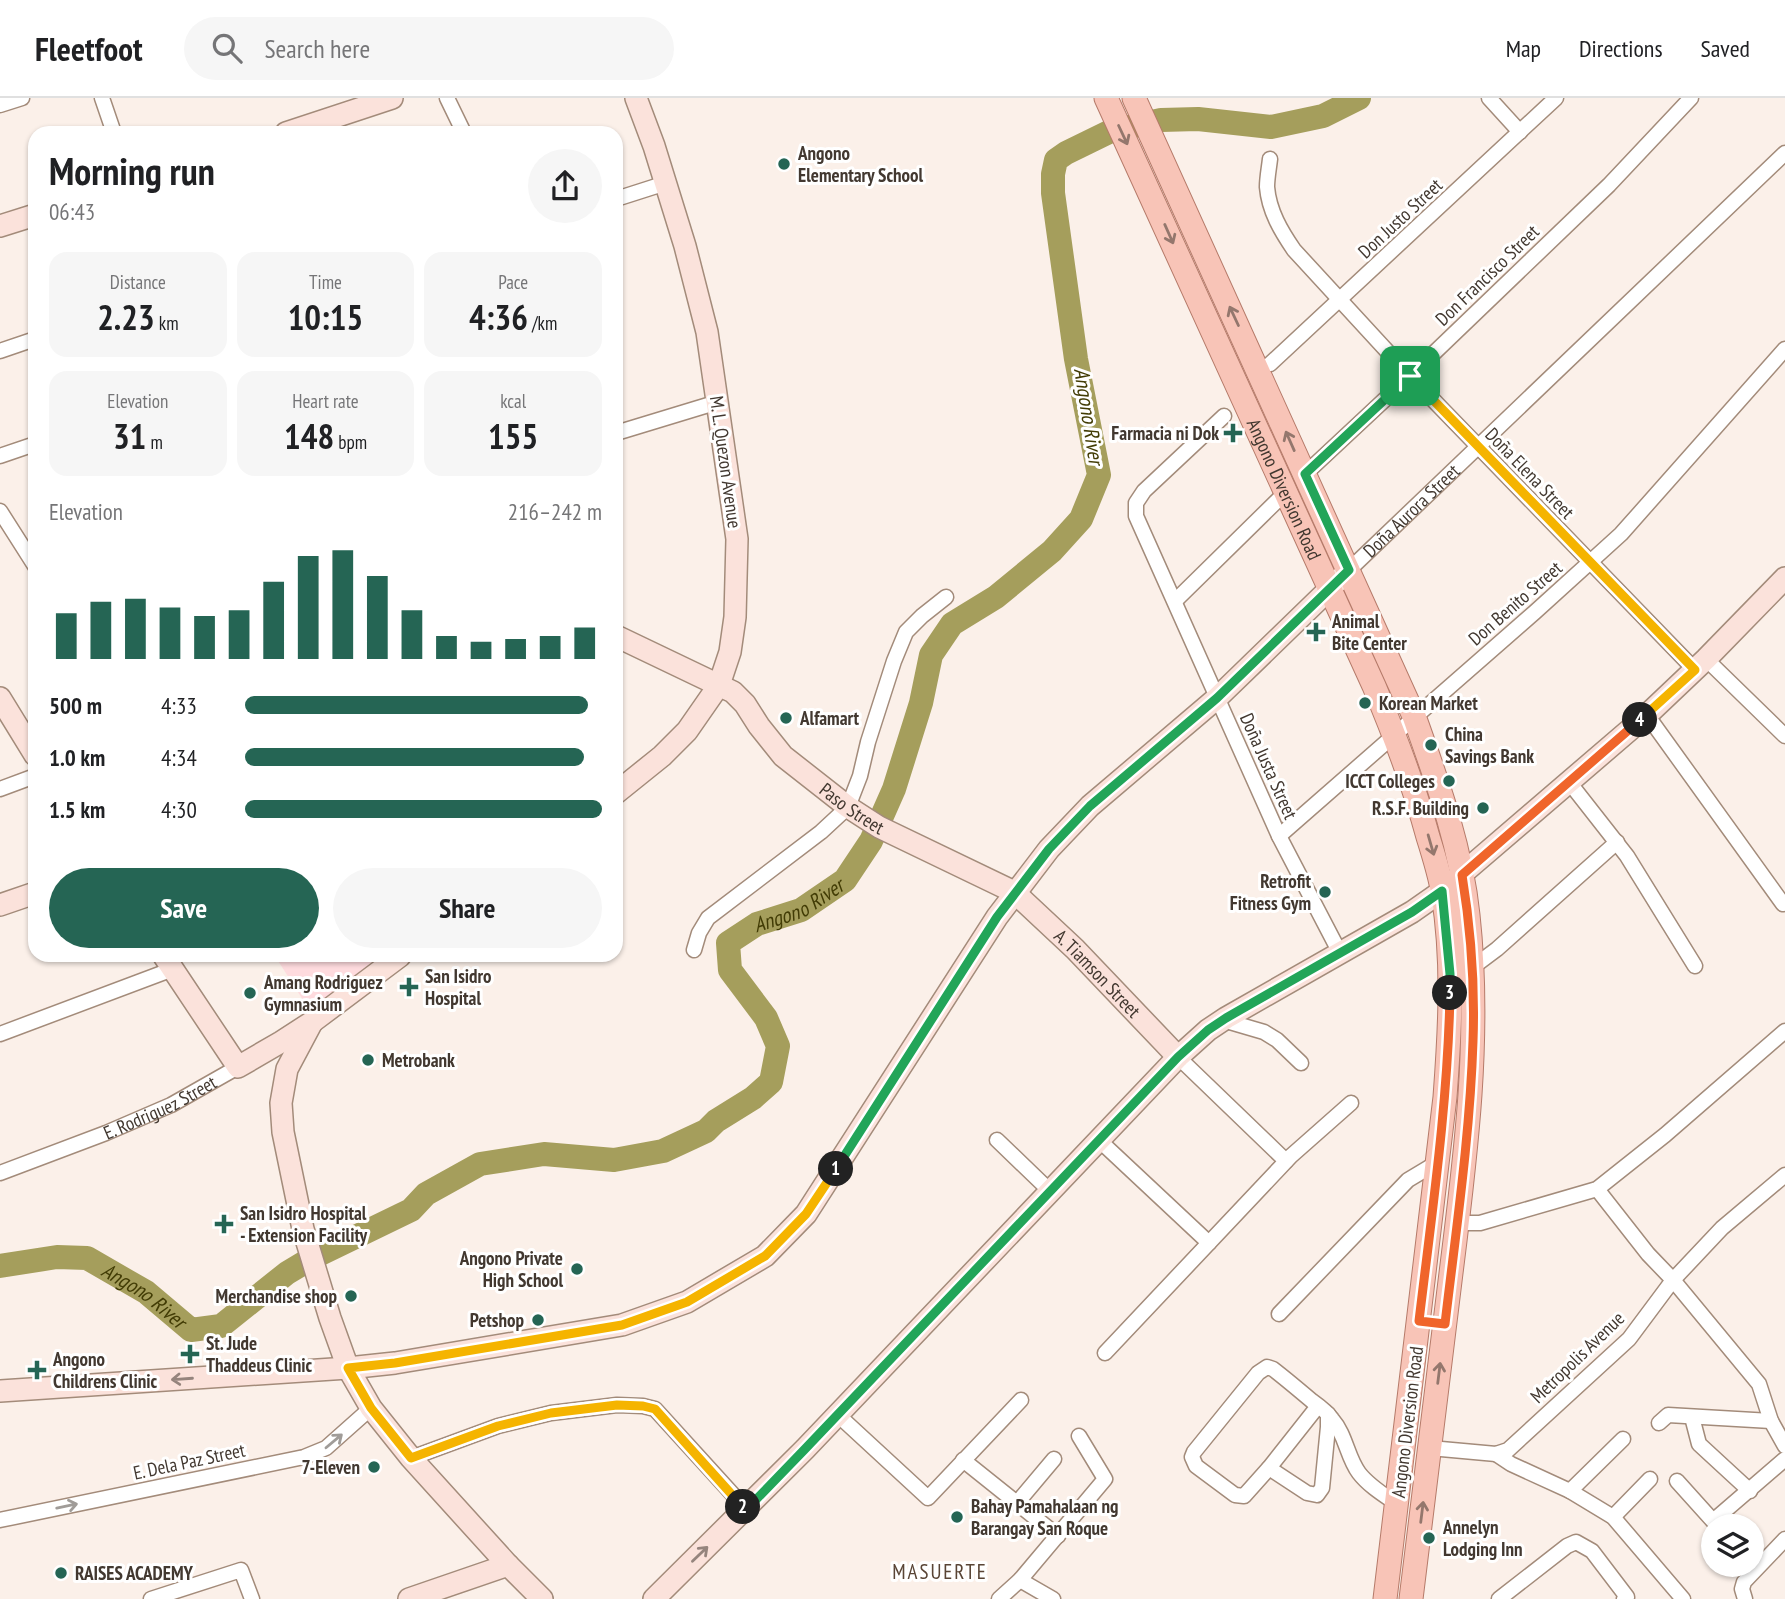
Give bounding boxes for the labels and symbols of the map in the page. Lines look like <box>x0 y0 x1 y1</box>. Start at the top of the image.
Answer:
one-way arrow <box>1117 124 1131 145</box>
place label: Angono Elementary School <box>797 141 923 187</box>
marker: Angono Elementary School <box>776 156 792 172</box>
street label: Don Justo Street <box>1353 172 1448 263</box>
street label: Don Francisco Street <box>1430 219 1544 330</box>
one-way arrow <box>1163 223 1176 245</box>
one-way arrow <box>1226 306 1240 327</box>
pin <box>1380 346 1440 406</box>
water label: Angono River <box>1068 366 1110 469</box>
street label: M. L. Quezon Avenue <box>705 394 747 530</box>
street label: Angono Diversion Road <box>1242 415 1327 564</box>
place label: Farmacia ni Dok <box>1111 421 1219 445</box>
street label: Doña Elena Street <box>1480 422 1580 524</box>
marker: Farmacia ni Dok <box>1225 425 1241 441</box>
one-way arrow <box>1283 431 1296 452</box>
street label: Doña Aurora Street <box>1358 458 1465 562</box>
street label: Don Benito Street <box>1463 555 1567 650</box>
place label: Animal Bite Center <box>1331 609 1407 655</box>
marker: Animal Bite Center <box>1306 622 1326 642</box>
place label: Korean Market <box>1379 691 1478 715</box>
marker: Korean Market <box>1357 695 1373 711</box>
pin: 4 <box>1622 702 1658 738</box>
place label: Alfamart <box>799 706 860 730</box>
street label: Doña Justa Street <box>1235 709 1303 823</box>
marker: Alfamart <box>778 710 794 726</box>
place label: China Savings Bank <box>1445 722 1534 768</box>
marker: China Savings Bank <box>1423 737 1439 753</box>
place label: ICCT Colleges <box>1345 769 1435 793</box>
marker: ICCT Colleges <box>1441 773 1457 789</box>
street label: Paso Street <box>815 777 889 840</box>
place label: R.S.F. Building <box>1372 796 1469 820</box>
marker: R.S.F. Building <box>1475 800 1491 816</box>
one-way arrow <box>1425 834 1438 856</box>
place label: Retrofit Fitness Gym <box>1230 869 1311 915</box>
water label: Angono River <box>750 870 851 938</box>
marker: Retrofit Fitness Gym <box>1317 884 1333 900</box>
street label: A. Tiamson Street <box>1049 924 1146 1023</box>
place label: San Isidro Hospital <box>425 964 492 1010</box>
place label: Amang Rodriguez Gymnasium <box>263 970 383 1016</box>
pin: 3 <box>1432 976 1468 1010</box>
marker: San Isidro Hospital <box>399 977 419 997</box>
marker: Amang Rodriguez Gymnasium <box>242 985 258 1001</box>
place label: Metrobank <box>382 1048 455 1072</box>
marker: Metrobank <box>360 1052 376 1068</box>
street label: E. Rodriguez Street <box>100 1069 221 1145</box>
pin: 1 <box>818 1152 854 1186</box>
place label: San Isidro Hospital - Extension Facility <box>240 1201 368 1247</box>
marker: San Isidro Hospital - Extension Facility <box>214 1214 234 1234</box>
place label: Angono Private High School <box>459 1246 563 1292</box>
water label: Angono River <box>97 1256 195 1336</box>
marker: Angono Private High School <box>569 1261 585 1277</box>
place label: Merchandise shop <box>216 1284 337 1308</box>
marker: Merchandise shop <box>343 1288 359 1304</box>
street label: Metropolis Avenue <box>1525 1306 1629 1408</box>
place label: Petshop <box>470 1308 524 1332</box>
marker: Petshop <box>530 1312 546 1328</box>
place label: St. Jude Thaddeus Clinic <box>206 1331 313 1377</box>
marker: St. Jude Thaddeus Clinic <box>180 1344 200 1364</box>
street label: Angono Diversion Road <box>1386 1345 1428 1499</box>
place label: Angono Childrens Clinic <box>52 1347 157 1393</box>
marker: Angono Childrens Clinic <box>27 1360 47 1380</box>
one-way arrow <box>1433 1362 1446 1385</box>
one-way arrow <box>172 1373 194 1386</box>
one-way arrow <box>324 1433 342 1449</box>
street label: E. Dela Paz Street <box>131 1437 248 1485</box>
place label: 7-Eleven <box>301 1455 360 1479</box>
marker: 7-Eleven <box>366 1459 382 1475</box>
pin: 2 <box>726 1490 760 1524</box>
place label: Bahay Pamahalaan ng Barangay San Roque <box>971 1494 1118 1540</box>
one-way arrow <box>55 1499 78 1513</box>
one-way arrow <box>1415 1501 1428 1524</box>
marker: Bahay Pamahalaan ng Barangay San Roque <box>949 1509 965 1525</box>
place label: Annelyn Lodging Inn <box>1442 1515 1523 1561</box>
marker: Annelyn Lodging Inn <box>1421 1530 1437 1546</box>
one-way arrow <box>691 1546 708 1563</box>
district label: MASUERTE <box>892 1558 988 1585</box>
place label: RAISES ACADEMY <box>75 1561 194 1585</box>
marker: RAISES ACADEMY <box>53 1565 69 1581</box>

